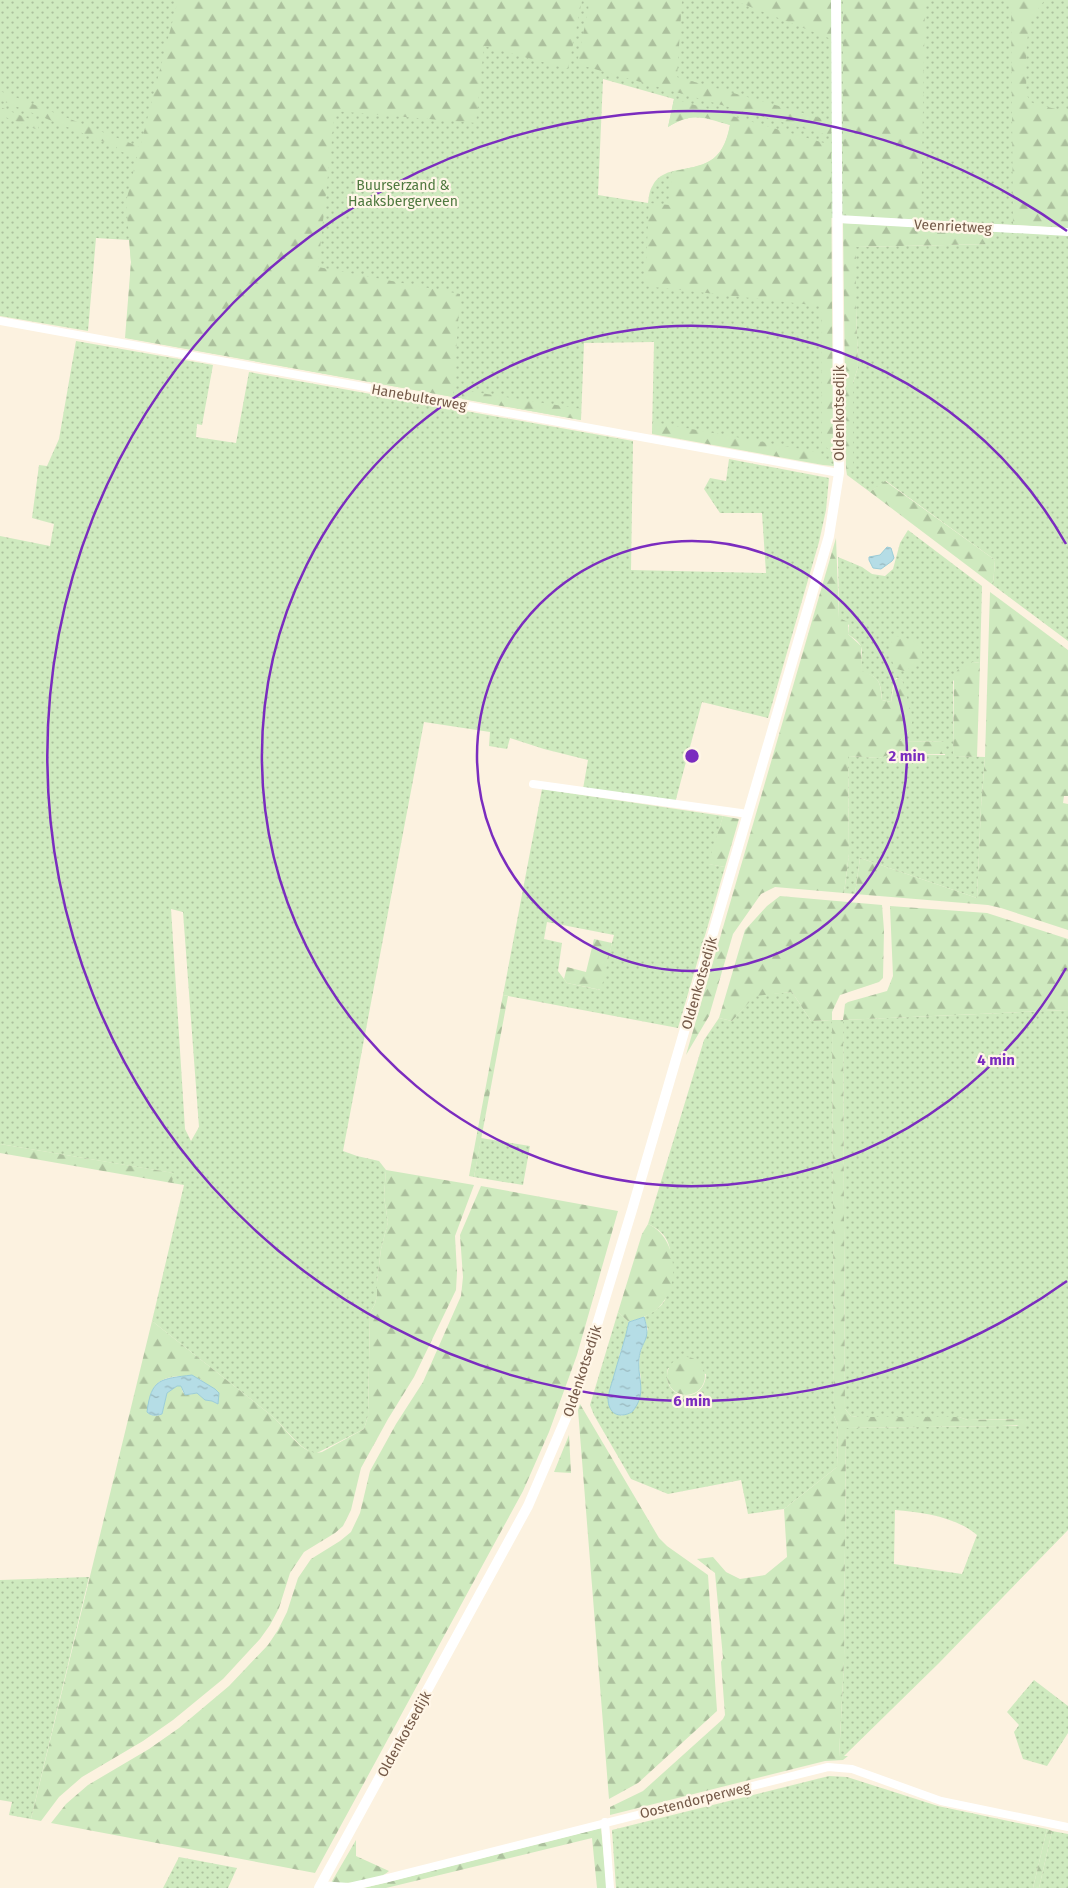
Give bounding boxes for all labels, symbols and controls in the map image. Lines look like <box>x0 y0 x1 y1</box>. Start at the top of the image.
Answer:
park label: Buurserzand & Haaksbergerveen <box>348 177 458 210</box>
street label: Veenrietweg <box>914 216 993 237</box>
street label: Oldenkotsedijk <box>831 364 848 461</box>
street label: Hanebulterweg <box>370 381 469 414</box>
centre of rings <box>683 747 701 765</box>
text: 2 min <box>889 747 925 765</box>
street label: Oldenkotsedijk <box>678 934 721 1032</box>
text: 4 min <box>977 1051 1015 1069</box>
street label: Oldenkotsedijk <box>560 1322 606 1419</box>
text: 6 min <box>673 1392 711 1410</box>
street label: Oldenkotsedijk <box>374 1688 435 1780</box>
street label: Oostendorperweg <box>638 1778 753 1822</box>

